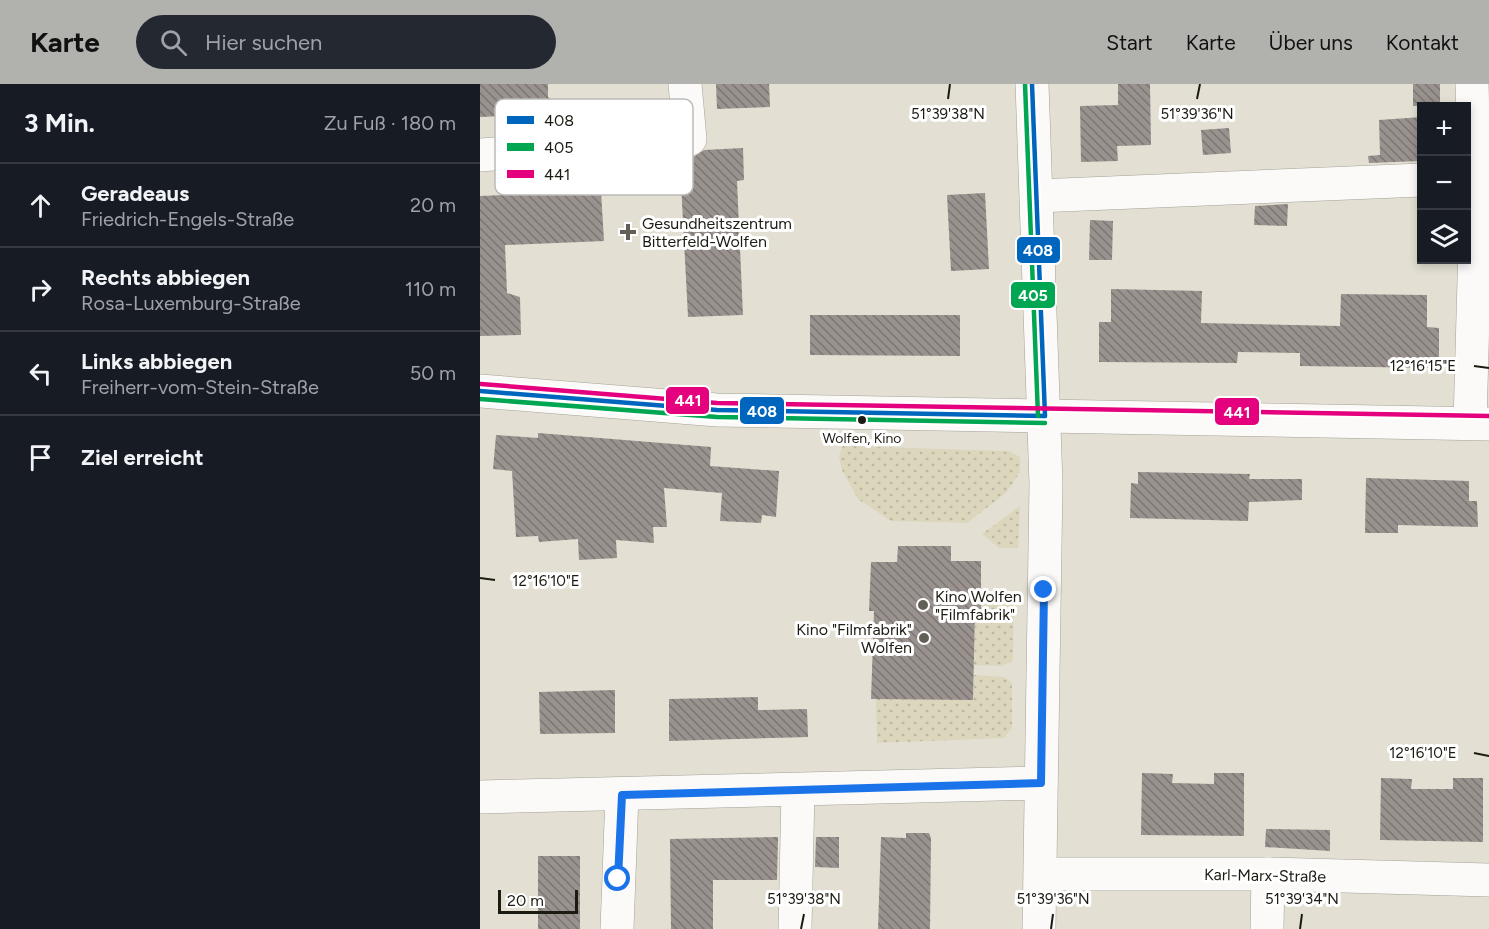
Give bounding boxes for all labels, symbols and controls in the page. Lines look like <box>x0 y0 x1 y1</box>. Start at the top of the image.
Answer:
search box <box>136 15 556 69</box>
text: Karte <box>30 25 100 59</box>
icon: search <box>157 26 190 59</box>
text: Hier suchen <box>205 29 322 56</box>
text: Start <box>1106 30 1153 55</box>
text: Karte <box>1186 30 1236 55</box>
text: Über uns <box>1269 30 1353 55</box>
text: Kontakt <box>1386 30 1459 55</box>
legend <box>495 99 693 195</box>
map controls <box>1417 102 1471 264</box>
button: + <box>1417 102 1471 156</box>
text: 51°39'38"N <box>911 105 985 123</box>
text: 51°39'36"N <box>1160 105 1234 123</box>
text: 3 Min. <box>24 107 95 139</box>
text: Zu Fuß · 180 m <box>324 111 456 135</box>
text: 408 <box>544 111 574 130</box>
text: 405 <box>544 138 573 157</box>
button: − <box>1417 156 1471 210</box>
text: 441 <box>544 165 570 184</box>
text: Geradeaus <box>81 180 189 207</box>
icon: ahead <box>24 189 57 222</box>
text: 20 m <box>410 193 456 217</box>
text: Friedrich-Engels-Straße <box>81 207 294 231</box>
button: layers <box>1417 210 1471 264</box>
place label: Gesundheitszentrum Bitterfeld-Wolfen <box>642 214 792 251</box>
marker: Gesundheitszentrum Bitterfeld-Wolfen <box>619 223 637 241</box>
line badge: 408 <box>1016 236 1061 264</box>
text: 408 <box>1023 241 1053 260</box>
text: Rechts abbiegen <box>81 264 250 291</box>
icon: right <box>24 273 57 306</box>
text: 110 m <box>405 277 456 301</box>
line badge: 405 <box>1010 281 1056 309</box>
text: 405 <box>1018 286 1048 305</box>
text: Rosa-Luxemburg-Straße <box>81 291 301 315</box>
text: Links abbiegen <box>81 348 232 375</box>
icon: left <box>24 357 57 390</box>
text: 12°16'15"E <box>1390 357 1456 375</box>
text: 50 m <box>410 361 456 385</box>
text: Freiherr-vom-Stein-Straße <box>81 375 319 399</box>
line badge: 441 <box>665 386 710 415</box>
text: 441 <box>674 391 702 410</box>
line badge: 408 <box>739 396 785 425</box>
line badge: 441 <box>1214 397 1260 426</box>
text: 408 <box>747 402 777 421</box>
text: 441 <box>1223 403 1251 422</box>
marker: Wolfen, Kino <box>856 414 868 426</box>
place label: Wolfen, Kino <box>823 430 902 447</box>
icon: arrive <box>24 441 57 474</box>
text: Ziel erreicht <box>81 444 204 471</box>
text: 12°16'10"E <box>512 572 580 590</box>
route end <box>1030 576 1056 602</box>
place label: Kino Wolfen "Filmfabrik" <box>935 587 1022 624</box>
marker: Kino Wolfen "Filmfabrik" <box>916 598 930 612</box>
place label: Kino "Filmfabrik" Wolfen <box>796 620 912 657</box>
marker: Kino "Filmfabrik" Wolfen <box>917 631 931 645</box>
text: 12°16'10"E <box>1389 744 1457 762</box>
route start <box>604 865 630 891</box>
street label: Karl-Marx-Straße <box>1204 865 1326 886</box>
scale bar <box>498 887 578 914</box>
text: 51°39'38"N <box>767 890 841 908</box>
text: 51°39'36"N <box>1016 890 1090 908</box>
text: 51°39'34"N <box>1265 890 1339 908</box>
text: 20 m <box>507 891 544 910</box>

